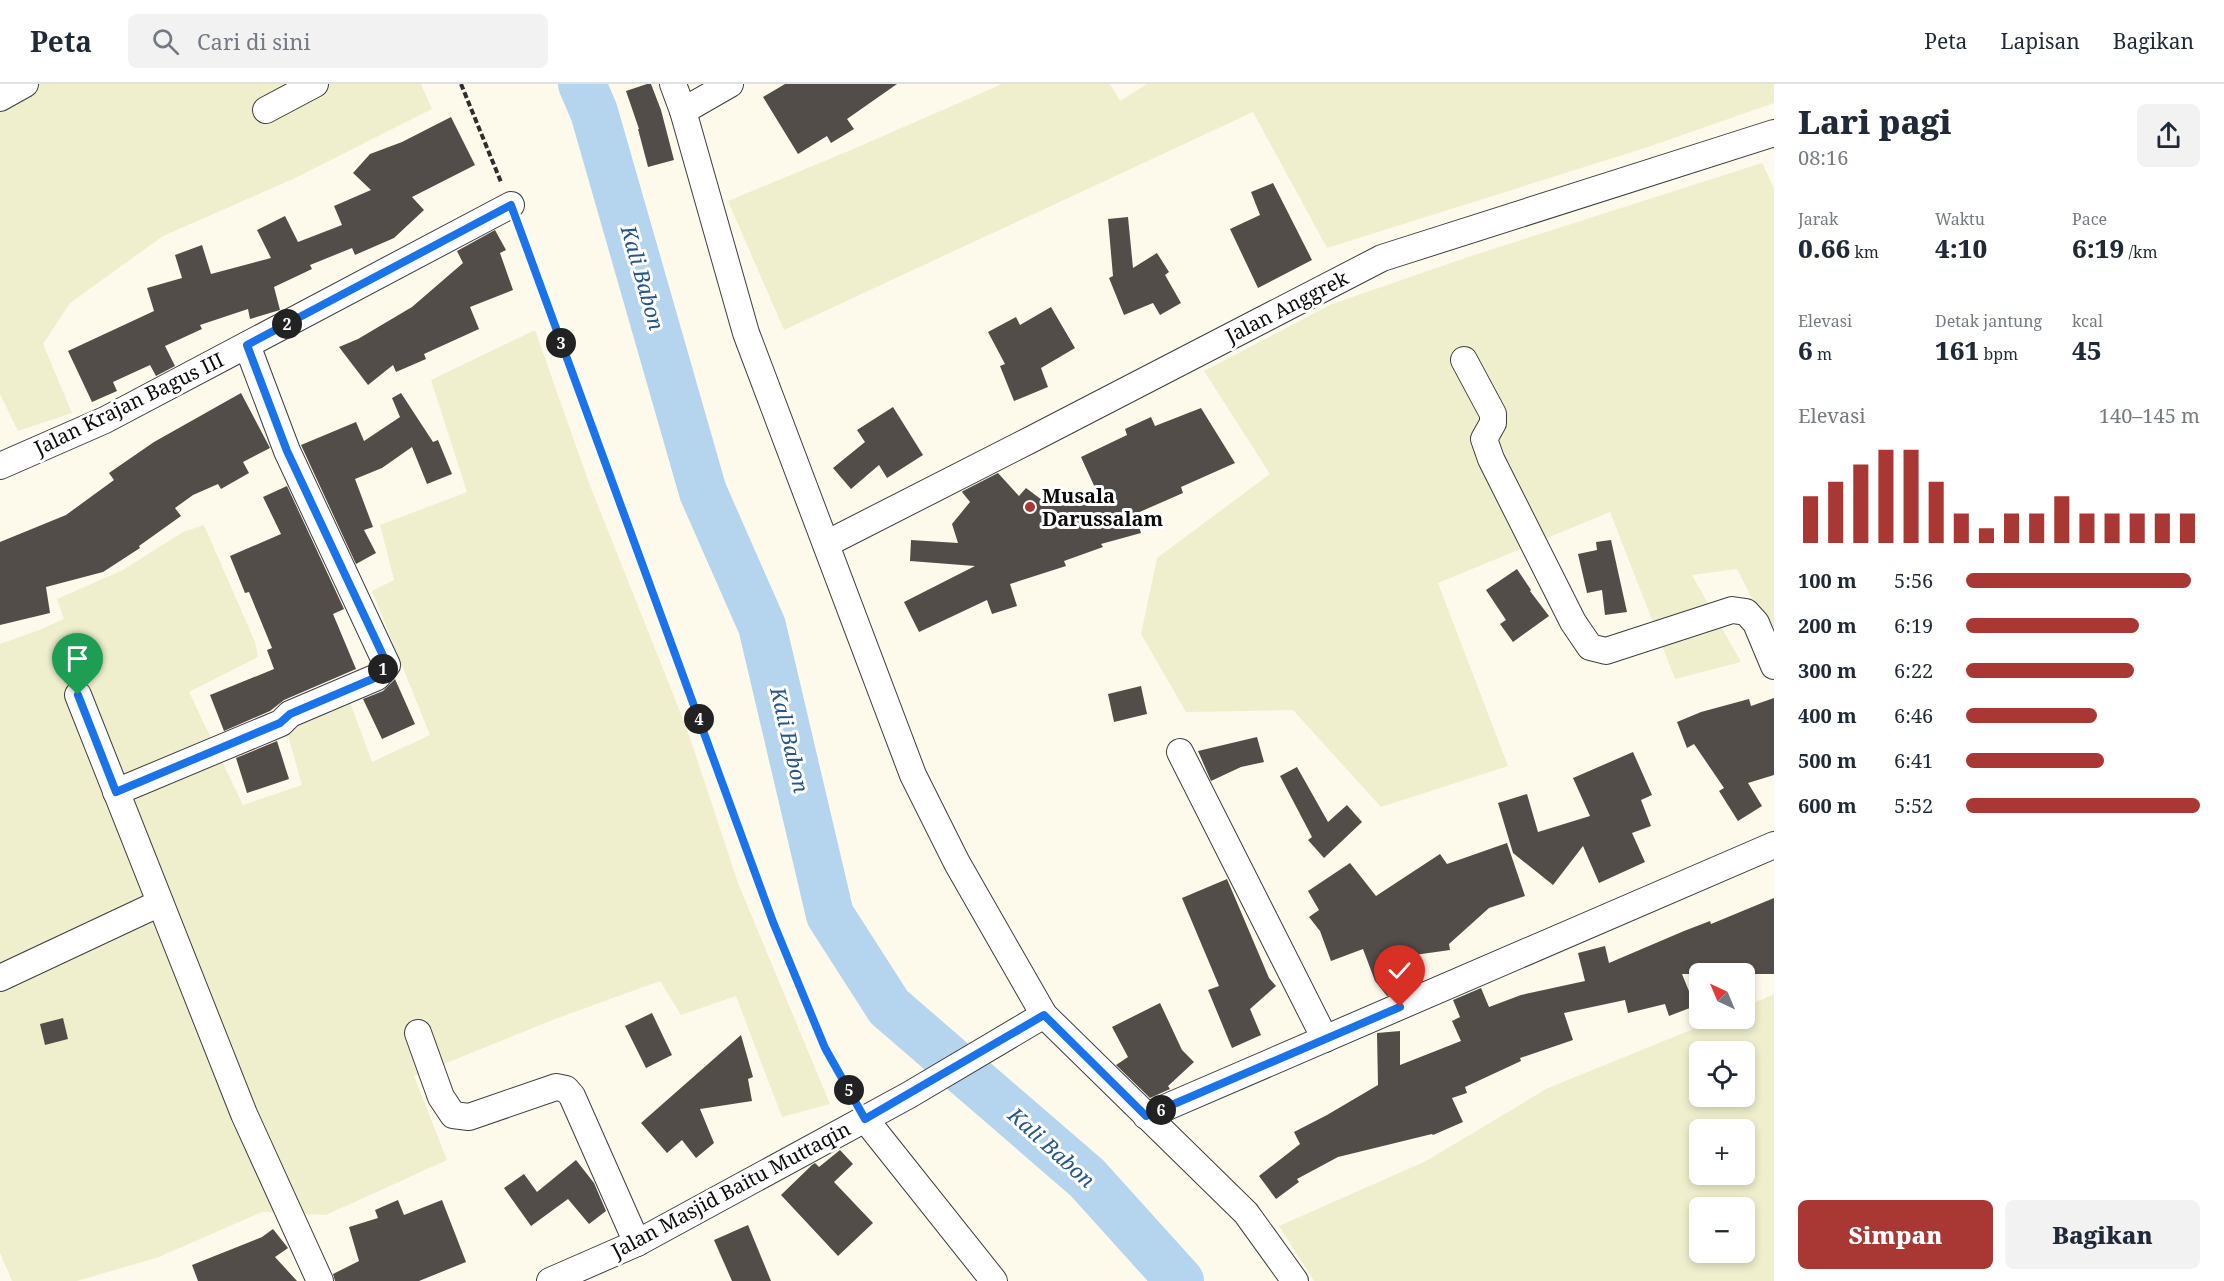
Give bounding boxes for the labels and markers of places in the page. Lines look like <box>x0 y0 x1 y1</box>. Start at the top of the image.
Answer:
pin: 2 <box>272 309 302 339</box>
pin: 3 <box>546 328 576 358</box>
place label: Musala Darussalam <box>1042 482 1163 532</box>
marker: Musala Darussalam <box>1023 500 1037 514</box>
pin <box>52 633 103 695</box>
pin: 1 <box>368 654 398 684</box>
pin: 4 <box>684 704 714 734</box>
pin <box>1374 945 1425 1007</box>
pin: 5 <box>834 1075 864 1105</box>
pin: 6 <box>1146 1095 1176 1125</box>

